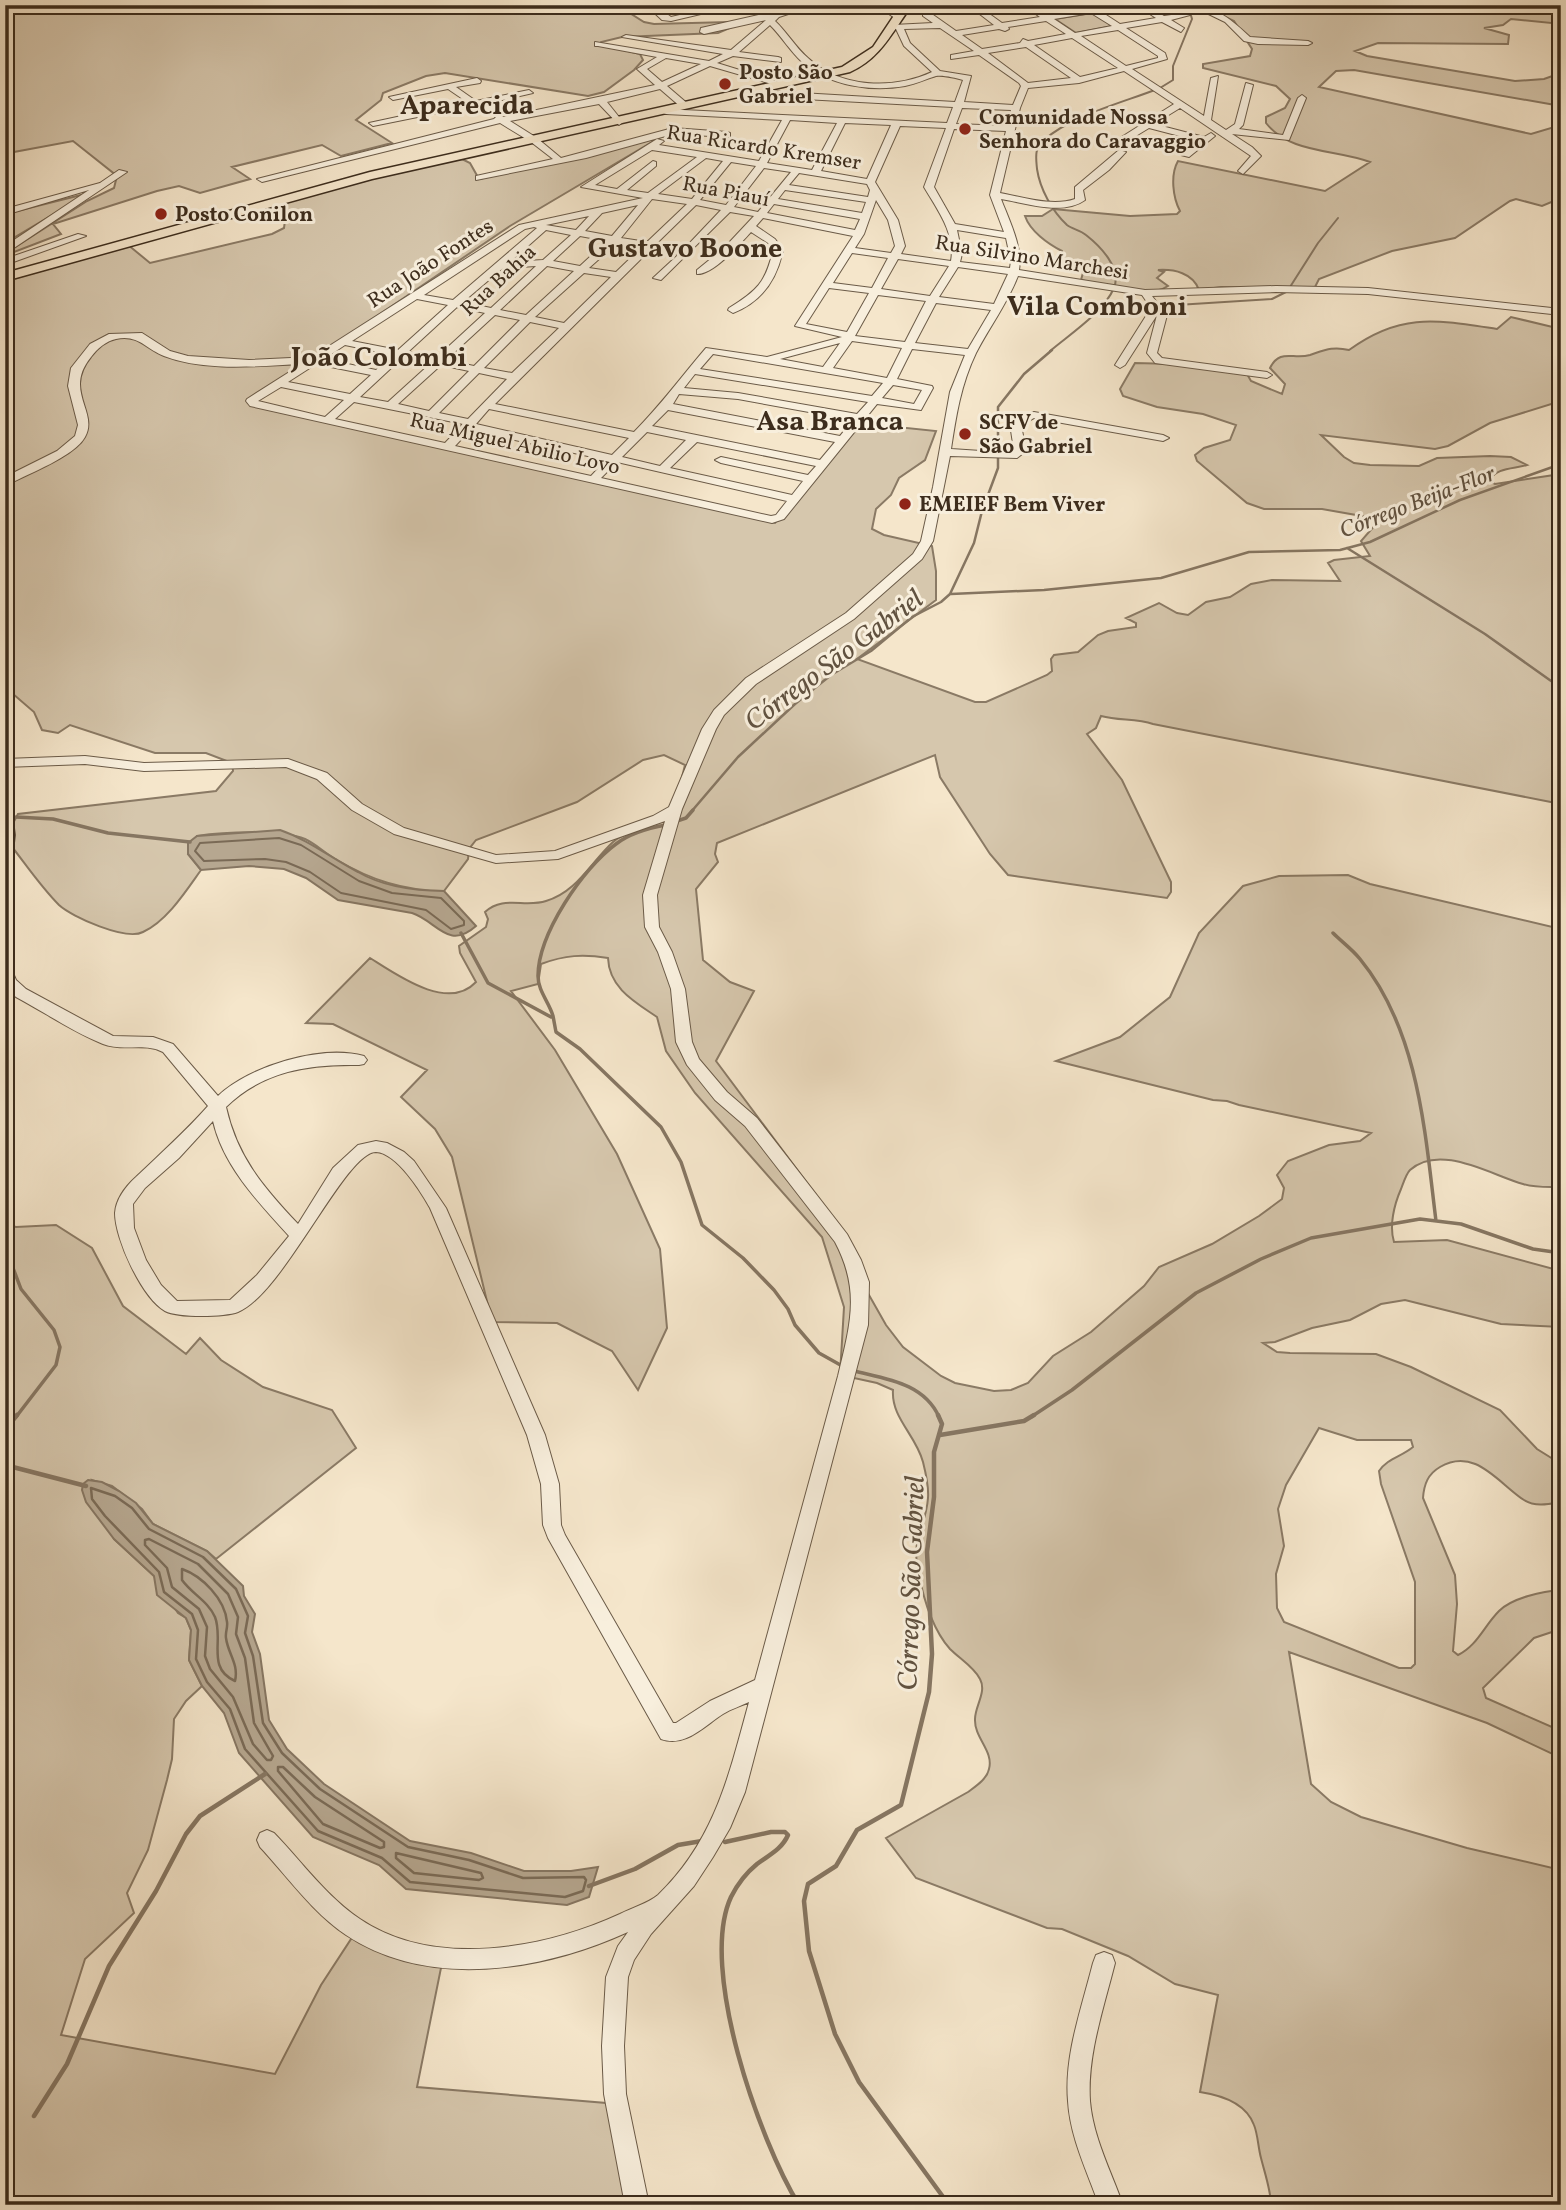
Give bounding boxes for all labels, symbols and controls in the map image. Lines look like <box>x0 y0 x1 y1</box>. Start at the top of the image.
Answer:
place label: Posto São Gabriel <box>739 59 833 112</box>
marker: Posto São Gabriel <box>717 76 733 92</box>
district label: Aparecida <box>400 87 534 126</box>
place label: Comunidade Nossa Senhora do Caravaggio <box>979 104 1206 157</box>
street label: Rua Ricardo Kremser <box>664 119 863 178</box>
marker: Comunidade Nossa Senhora do Caravaggio <box>957 121 973 137</box>
street label: Rua Piauí <box>680 170 772 215</box>
place label: Posto Conilon <box>175 201 313 230</box>
marker: Posto Conilon <box>153 206 169 222</box>
street label: Rua João Fontes <box>362 213 500 316</box>
street label: Rua Silvino Marchesi <box>933 229 1131 288</box>
district label: Gustavo Boone <box>588 230 782 269</box>
street label: Rua Bahia <box>455 239 543 324</box>
district label: Vila Comboni <box>1007 288 1187 327</box>
district label: João Colombi <box>290 339 467 378</box>
district label: Asa Branca <box>756 403 904 442</box>
street label: Rua Miguel Abilio Lovo <box>407 406 623 483</box>
place label: SCFV de São Gabriel <box>979 409 1092 462</box>
marker: SCFV de São Gabriel <box>957 426 973 442</box>
water label: Córrego Beija-Flor <box>1335 458 1501 547</box>
place label: EMEIEF Bem Viver <box>919 491 1105 520</box>
marker: EMEIEF Bem Viver <box>897 496 913 512</box>
water label: Córrego São Gabriel <box>737 581 932 741</box>
water label: Córrego São Gabriel <box>889 1475 936 1691</box>

